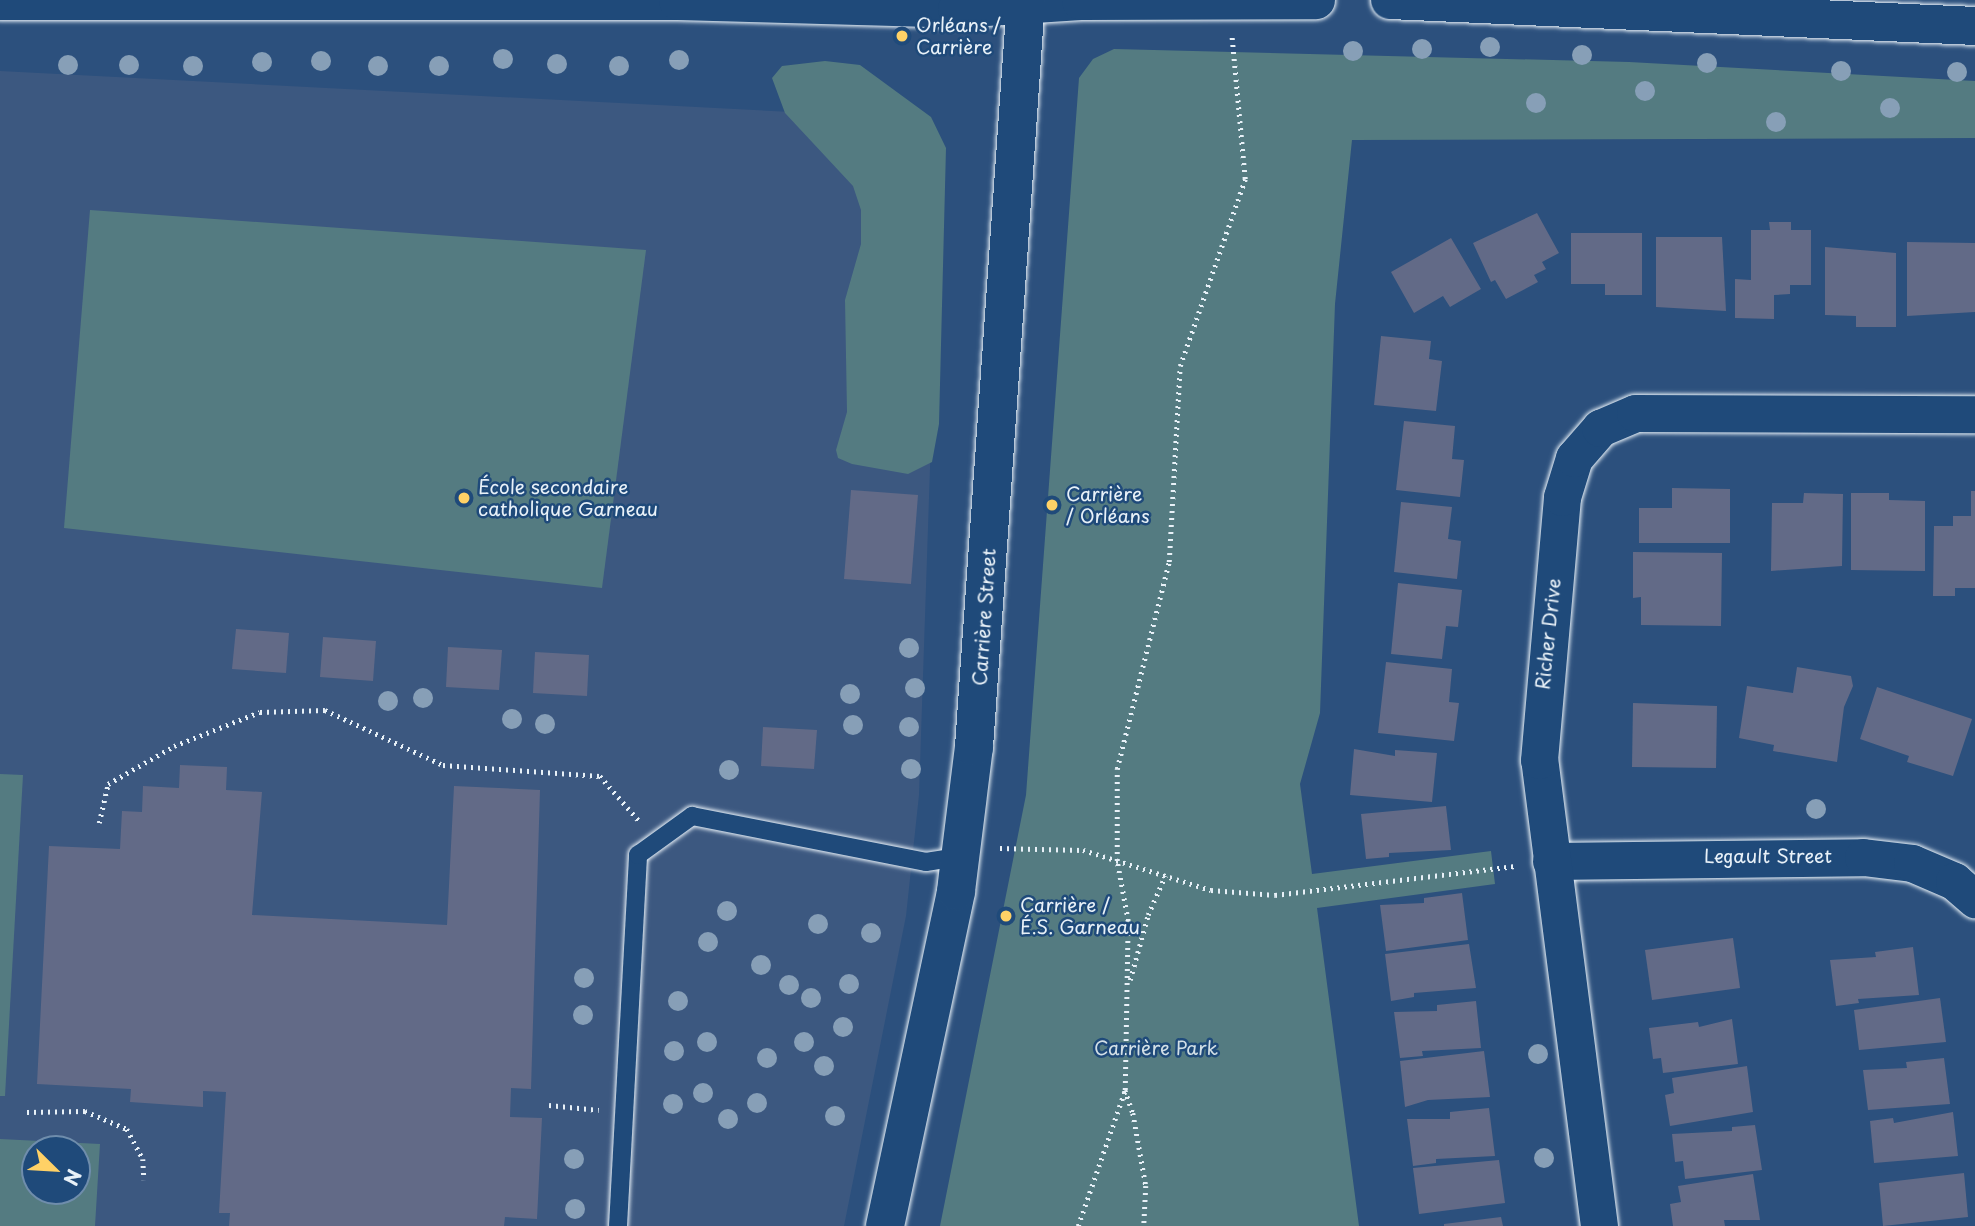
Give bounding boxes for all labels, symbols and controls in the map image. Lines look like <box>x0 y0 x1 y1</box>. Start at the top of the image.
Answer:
place label: Orléans / Carrière <box>916 14 1001 58</box>
marker: Orléans / Carrière <box>894 28 910 44</box>
place label: École secondaire catholique Garneau <box>478 476 658 520</box>
place label: Carrière / Orléans <box>1066 483 1151 527</box>
marker: École secondaire catholique Garneau <box>456 490 472 506</box>
marker: Carrière / Orléans <box>1044 497 1060 513</box>
street label: Carrière Street <box>968 547 1000 687</box>
street label: Richer Drive <box>1531 577 1565 691</box>
street label: Legault Street <box>1704 845 1832 867</box>
place label: Carrière / É.S. Garneau <box>1020 894 1139 938</box>
marker: Carrière / É.S. Garneau <box>998 908 1014 924</box>
park label: Carrière Park <box>1094 1037 1218 1059</box>
north arrow <box>21 1135 91 1205</box>
text: N <box>58 1165 89 1190</box>

